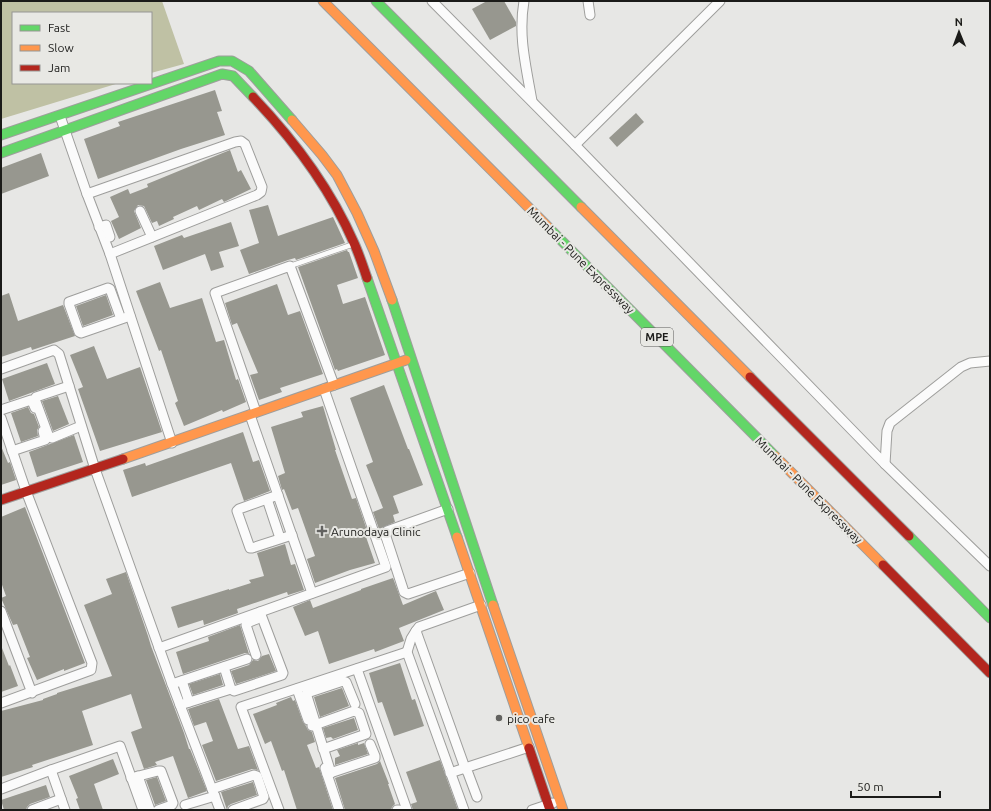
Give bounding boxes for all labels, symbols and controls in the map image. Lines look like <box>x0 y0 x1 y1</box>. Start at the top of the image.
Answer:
legend <box>12 12 152 84</box>
north arrow <box>939 12 979 52</box>
text: N <box>955 16 963 28</box>
text: Fast <box>48 21 70 34</box>
text: Slow <box>48 41 74 54</box>
text: Jam <box>48 61 70 74</box>
street label: Mumbai - Pune Expressway <box>525 204 637 316</box>
road number: MPE <box>641 328 673 346</box>
street label: Mumbai - Pune Expressway <box>753 434 865 546</box>
marker: Arunodaya Clinic <box>316 525 328 537</box>
place label: Arunodaya Clinic <box>331 525 421 538</box>
place label: pico cafe <box>507 712 555 725</box>
marker: pico cafe <box>494 713 504 723</box>
scale bar <box>851 773 940 799</box>
text: 50 m <box>857 780 884 793</box>

